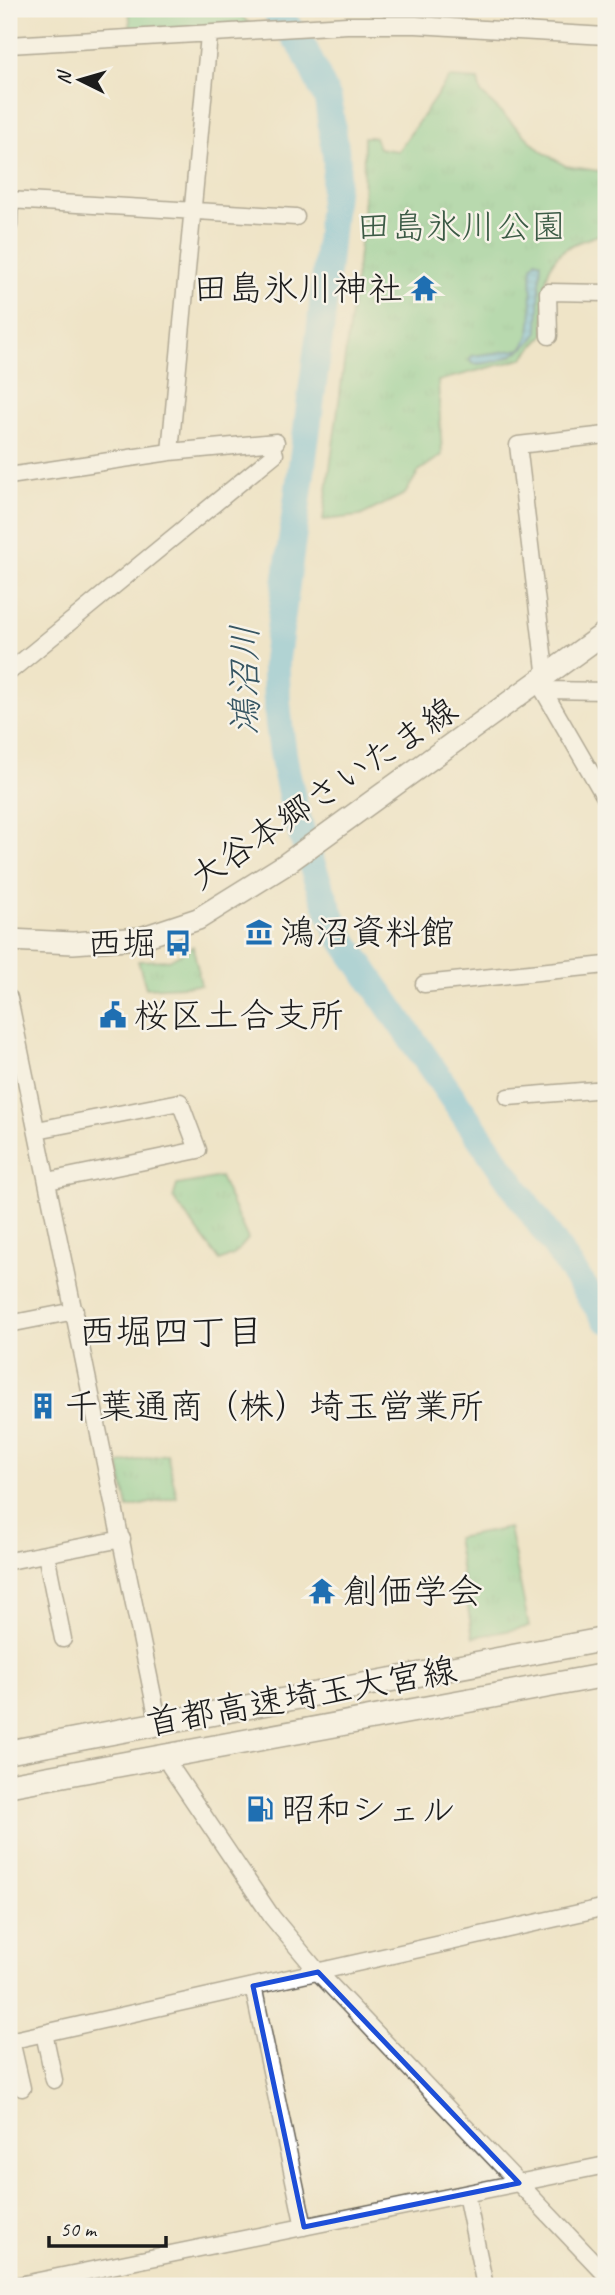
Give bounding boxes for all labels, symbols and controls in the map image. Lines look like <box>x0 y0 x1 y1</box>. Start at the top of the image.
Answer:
north arrow <box>46 46 116 116</box>
text: N <box>52 68 77 86</box>
park label: 田島氷川公園 <box>356 204 566 249</box>
place label: 田島氷川神社 <box>193 266 403 311</box>
temple icon: 田島氷川神社 <box>409 273 439 303</box>
water label: 鴻沼川 <box>221 625 268 736</box>
street label: 大谷本郷さいたま線 <box>181 687 466 900</box>
place label: 鴻沼資料館 <box>280 910 455 955</box>
museum icon: 鴻沼資料館 <box>244 917 274 947</box>
place label: 西堀 <box>87 921 157 966</box>
bus stop icon: 西堀 <box>163 928 193 958</box>
place label: 桜区土合支所 <box>134 993 344 1038</box>
public building icon: 桜区土合支所 <box>98 1000 128 1030</box>
district label: 西堀四丁目 <box>79 1308 264 1355</box>
place label: 千葉通商（株）埼玉営業所 <box>64 1384 484 1429</box>
building icon: 千葉通商（株）埼玉営業所 <box>28 1391 58 1421</box>
place label: 創価学会 <box>343 1569 483 1614</box>
temple icon: 創価学会 <box>307 1576 337 1606</box>
street label: 首都高速埼玉大宮線 <box>142 1647 460 1746</box>
place label: 昭和シェル <box>281 1787 456 1832</box>
fuel station icon: 昭和シェル <box>245 1794 275 1824</box>
scale bar <box>49 2204 166 2248</box>
text: 50 m <box>60 2216 98 2242</box>

